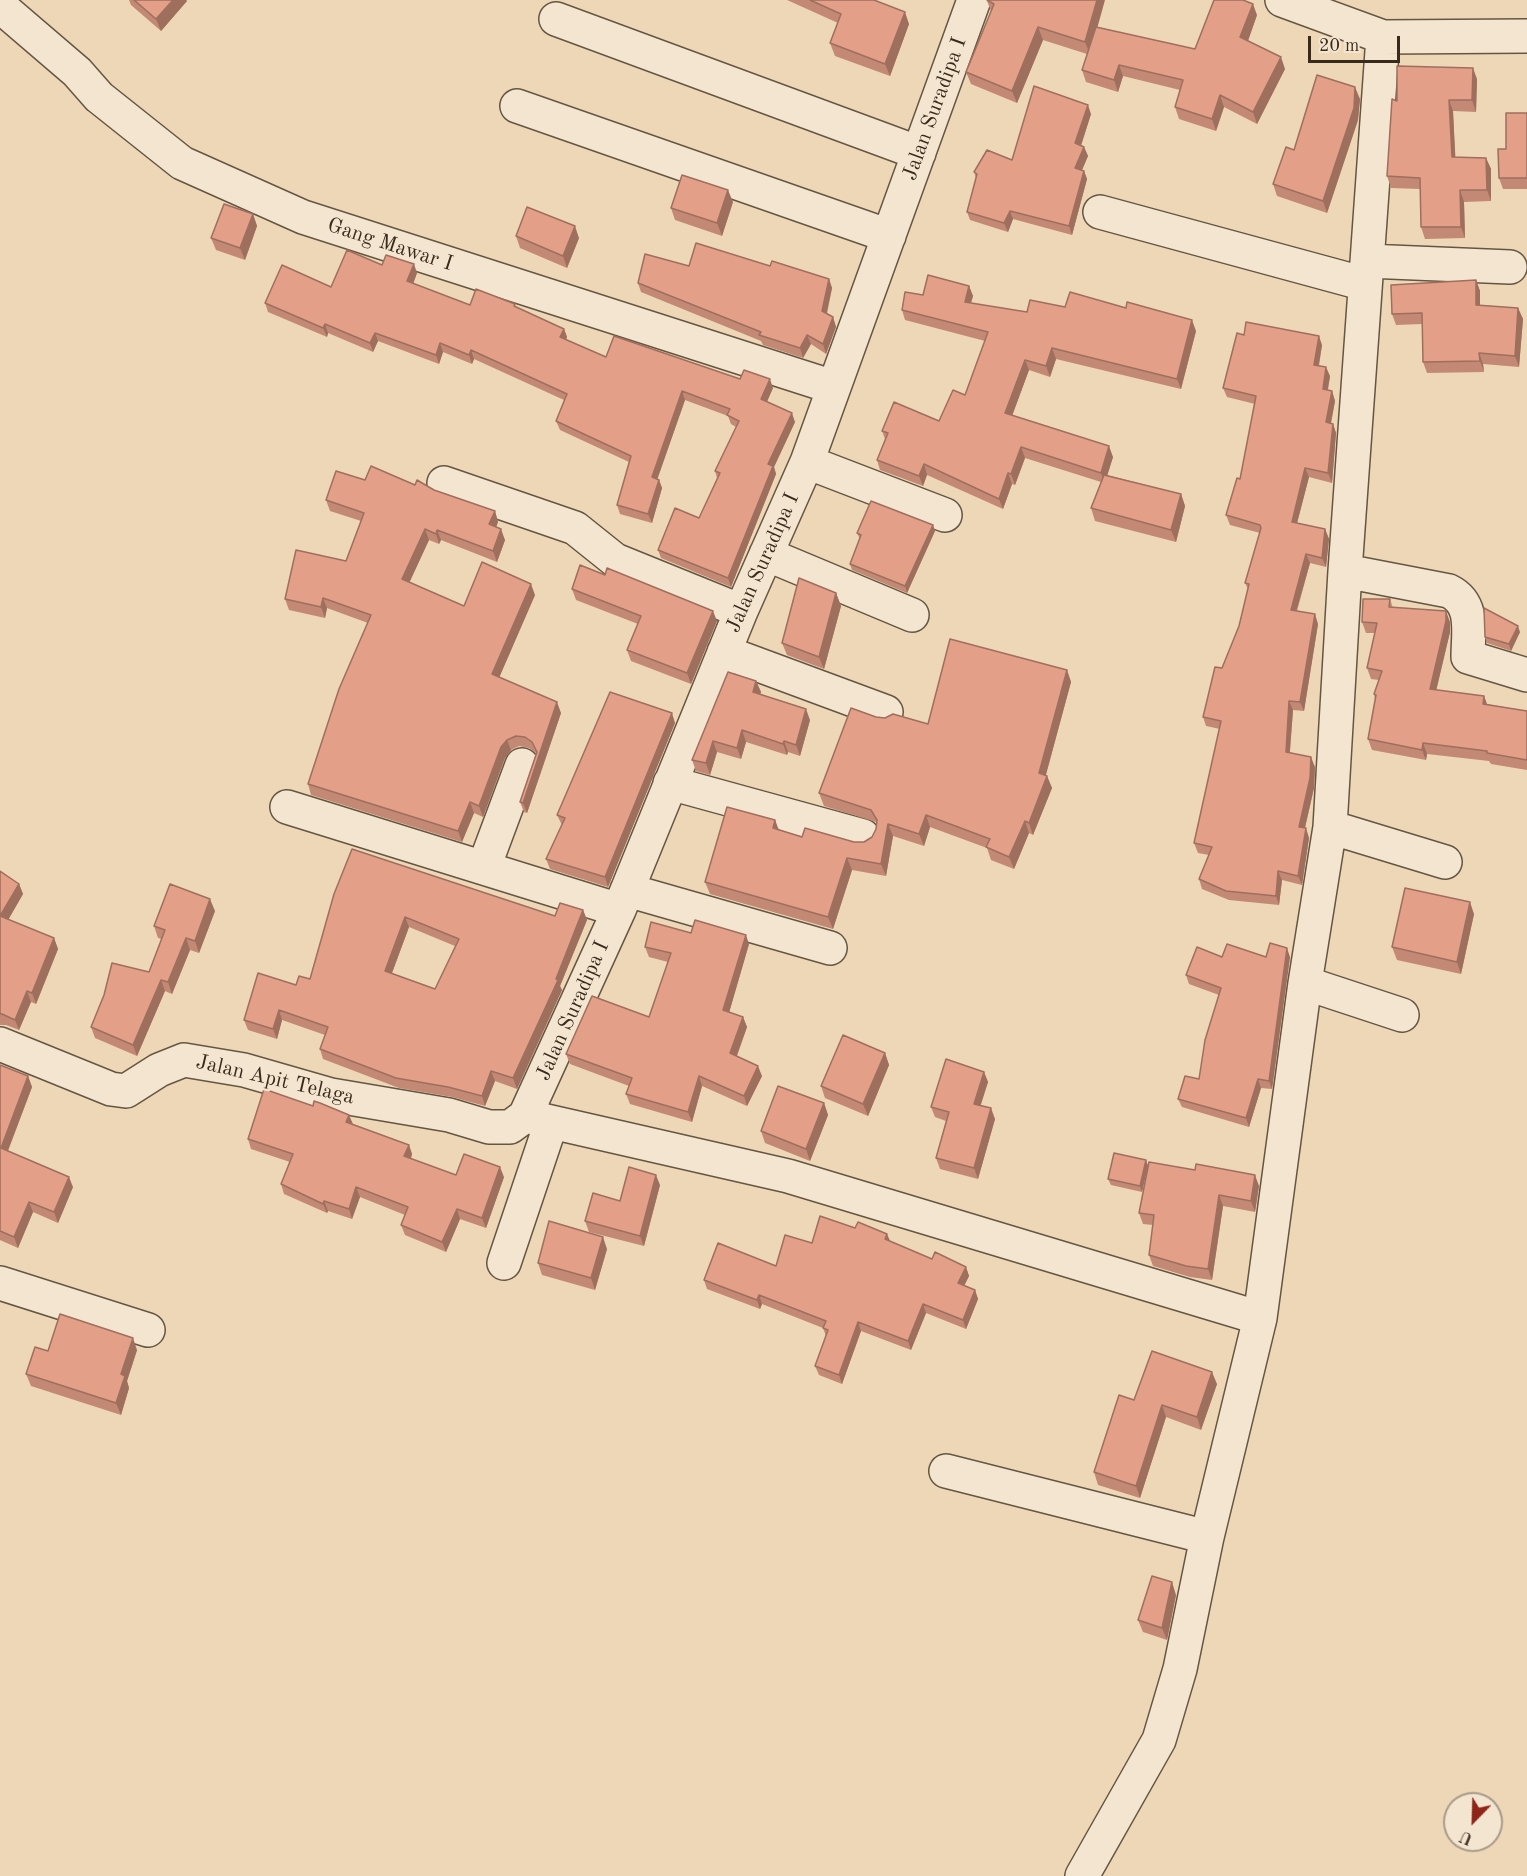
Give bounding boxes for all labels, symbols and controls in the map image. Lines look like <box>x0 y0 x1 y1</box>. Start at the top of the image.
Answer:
scale bar <box>1311 24 1402 62</box>
street label: Jalan Suradipa I <box>897 34 973 184</box>
text: 20 m <box>1319 37 1359 55</box>
street label: Gang Mawar I <box>324 213 456 277</box>
street label: Jalan Suradipa I <box>721 489 805 637</box>
street label: Jalan Suradipa I <box>531 937 615 1085</box>
street label: Jalan Apit Telaga <box>193 1050 357 1110</box>
north arrow <box>1443 1792 1503 1852</box>
text: U <box>1458 1827 1476 1847</box>

